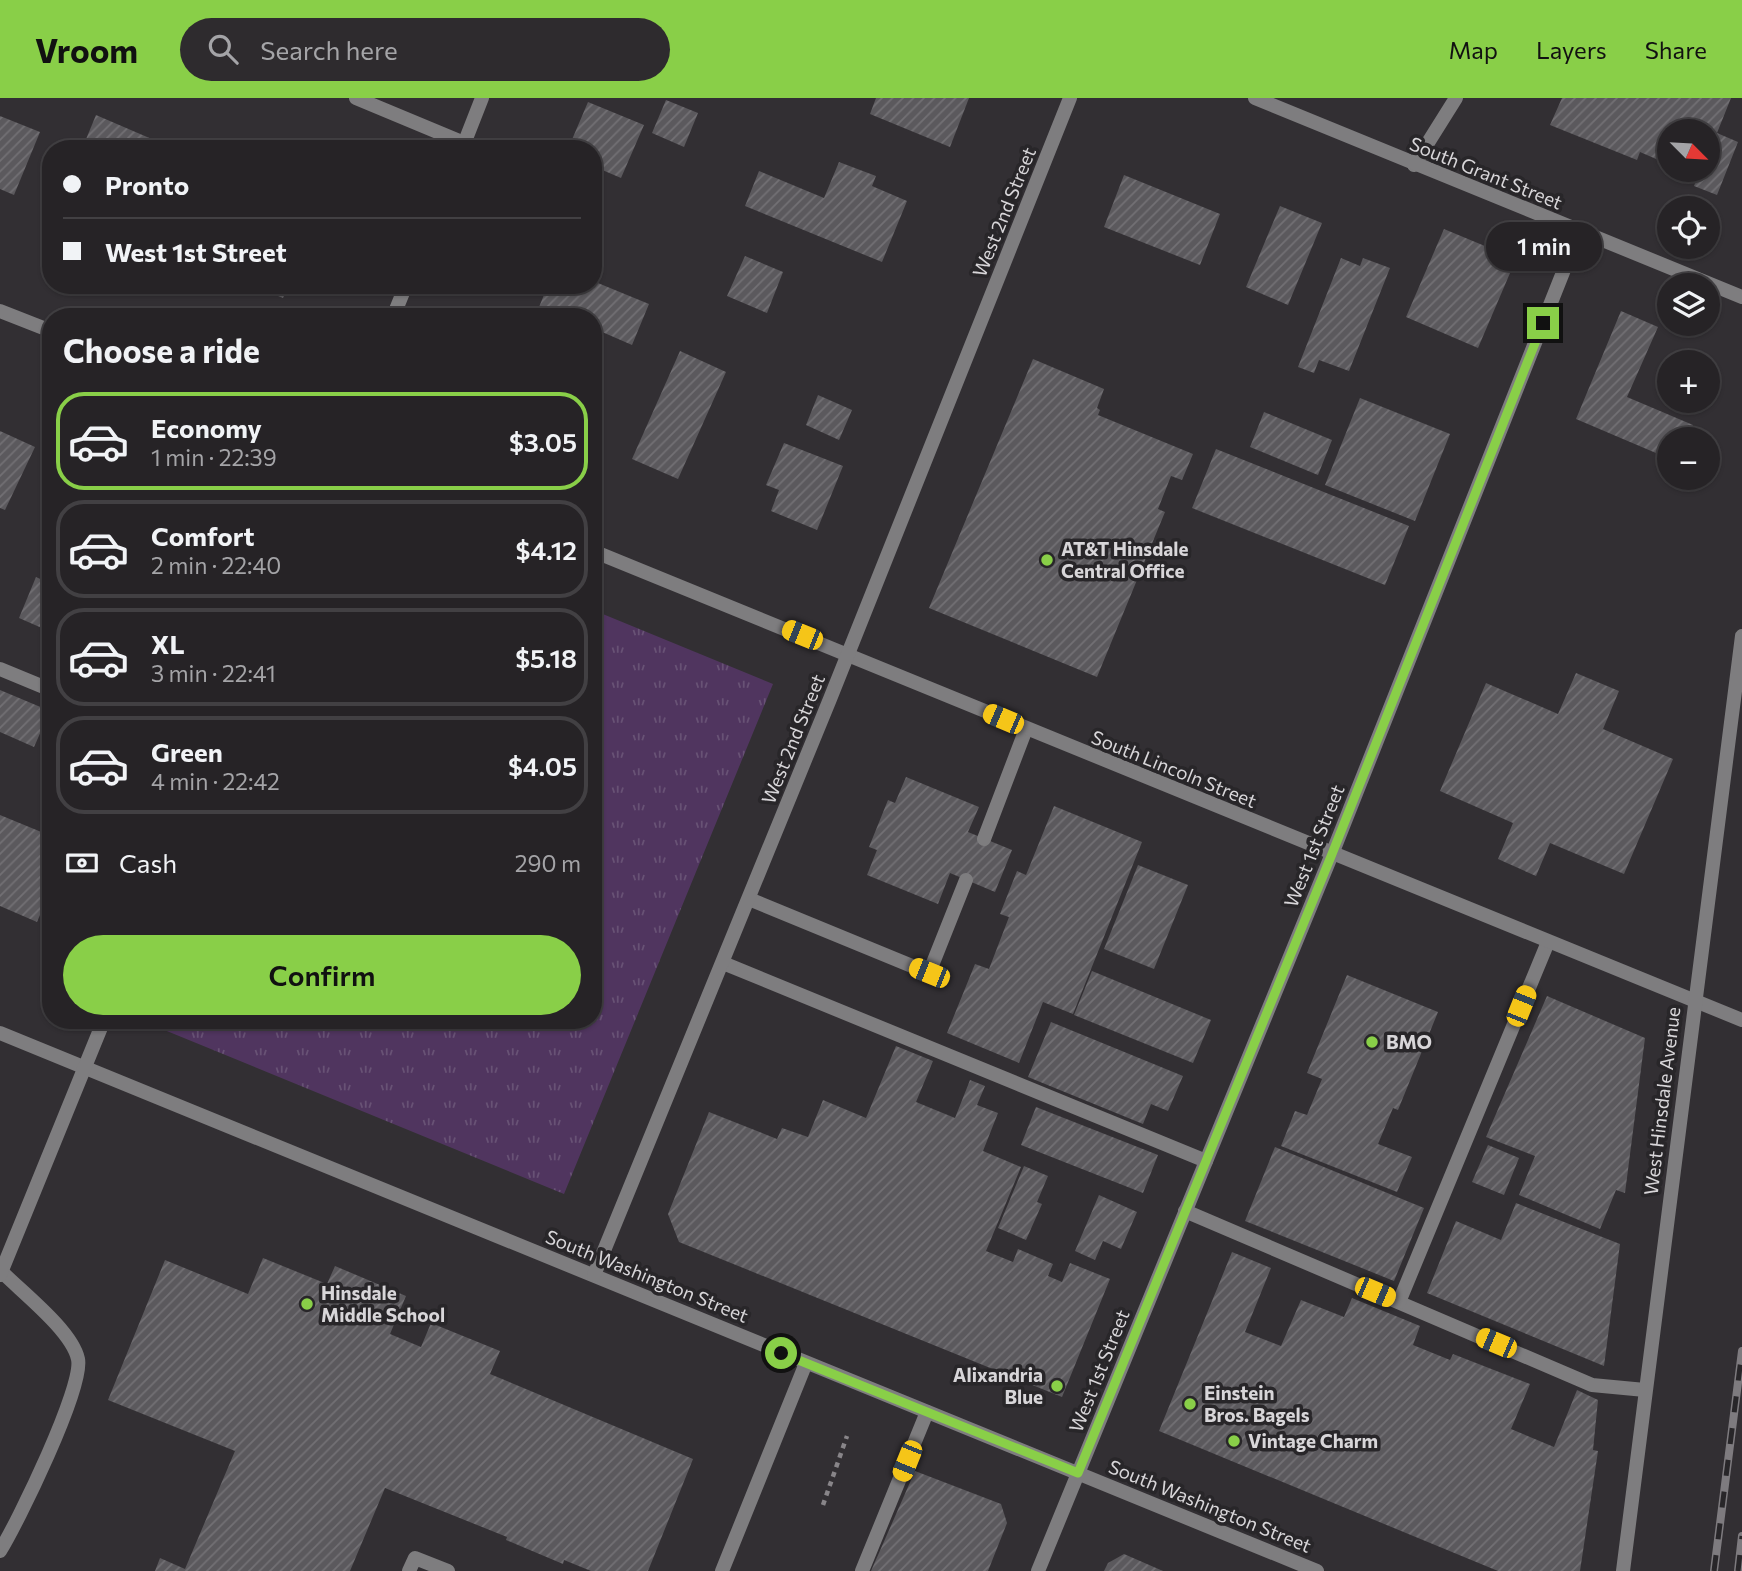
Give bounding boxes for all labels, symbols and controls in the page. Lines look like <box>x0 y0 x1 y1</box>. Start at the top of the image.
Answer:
search box <box>180 18 670 81</box>
text: Vroom <box>35 29 138 70</box>
icon: search <box>204 30 242 68</box>
text: Search here <box>260 34 398 65</box>
text: Map <box>1449 35 1498 64</box>
text: Layers <box>1536 35 1607 64</box>
text: Share <box>1645 35 1707 64</box>
north arrow <box>1657 119 1720 182</box>
map controls <box>1657 119 1720 490</box>
street label: South Grant Street <box>1406 131 1566 214</box>
street label: West 2nd Street <box>967 143 1040 280</box>
text: Pronto <box>105 169 189 200</box>
button: locate <box>1657 196 1720 259</box>
callout: 1 min <box>1485 222 1601 271</box>
text: 1 min <box>1517 232 1571 260</box>
text: West 1st Street <box>105 236 287 267</box>
button: layers <box>1657 273 1720 336</box>
route end <box>1527 307 1559 339</box>
text: Choose a ride <box>63 330 260 370</box>
button: + <box>1657 350 1720 413</box>
icon: car <box>67 410 130 473</box>
text: Economy <box>151 412 262 443</box>
text: $3.05 <box>509 426 577 457</box>
button: − <box>1657 427 1720 490</box>
text: 1 min · 22:39 <box>151 443 277 471</box>
icon: car <box>67 518 130 581</box>
text: Comfort <box>151 520 254 551</box>
text: $4.12 <box>516 534 577 565</box>
place label: AT&T Hinsdale Central Office <box>1061 537 1189 582</box>
text: 2 min · 22:40 <box>151 551 281 579</box>
marker: AT&T Hinsdale Central Office <box>1039 552 1055 568</box>
car <box>779 617 826 653</box>
icon: car <box>67 626 130 689</box>
text: XL <box>151 628 185 659</box>
text: $5.18 <box>515 642 577 673</box>
text: 3 min · 22:41 <box>151 659 276 687</box>
street label: West 2nd Street <box>756 670 829 807</box>
car <box>980 701 1027 737</box>
street label: South Lincoln Street <box>1088 725 1260 812</box>
icon: car <box>67 734 130 797</box>
text: Green <box>151 736 223 767</box>
text: $4.05 <box>508 750 577 781</box>
text: 4 min · 22:42 <box>151 767 280 795</box>
street label: West 1st Street <box>1279 781 1349 910</box>
icon: cash <box>63 844 101 882</box>
text: Cash <box>119 847 177 878</box>
text: 290 m <box>515 849 581 877</box>
button: Confirm <box>63 935 581 1015</box>
car <box>906 955 953 991</box>
car <box>1504 983 1539 1029</box>
street label: West Hinsdale Avenue <box>1639 1006 1684 1196</box>
place label: BMO <box>1386 1030 1432 1053</box>
marker: BMO <box>1364 1034 1380 1050</box>
street label: South Washington Street <box>542 1224 752 1327</box>
car <box>1352 1274 1399 1310</box>
place label: Hinsdale Middle School <box>321 1281 445 1326</box>
marker: Hinsdale Middle School <box>299 1296 315 1312</box>
street label: West 1st Street <box>1064 1306 1134 1435</box>
car <box>1473 1325 1520 1361</box>
route start <box>765 1337 797 1369</box>
place label: Alixandria Blue <box>953 1363 1043 1408</box>
marker: Alixandria Blue <box>1049 1378 1065 1394</box>
place label: Einstein Bros. Bagels <box>1204 1381 1310 1426</box>
marker: Einstein Bros. Bagels <box>1182 1396 1198 1412</box>
place label: Vintage Charm <box>1248 1429 1378 1452</box>
marker: Vintage Charm <box>1226 1433 1242 1449</box>
car <box>890 1438 925 1484</box>
street label: South Washington Street <box>1105 1454 1315 1557</box>

